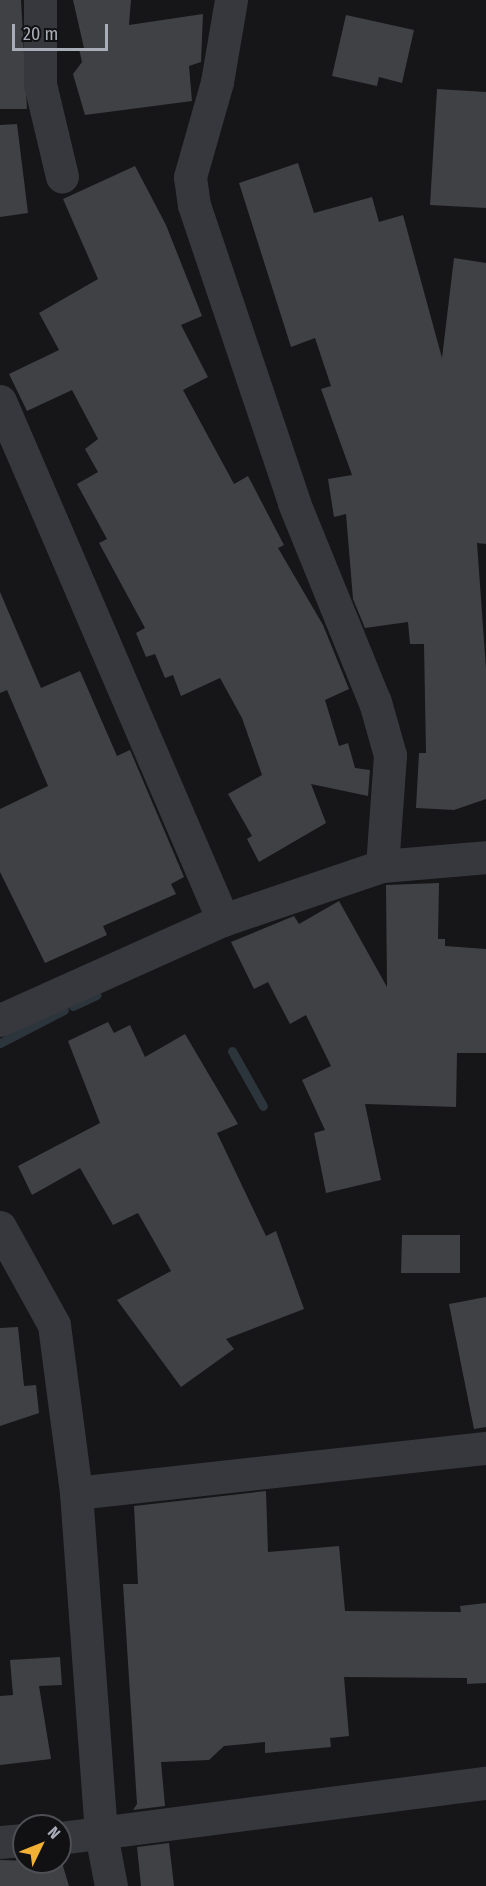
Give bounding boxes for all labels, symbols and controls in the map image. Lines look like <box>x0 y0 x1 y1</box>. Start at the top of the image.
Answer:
scale bar <box>15 12 111 50</box>
text: 20 m <box>23 23 58 45</box>
north arrow <box>12 1814 72 1874</box>
text: N <box>44 1823 64 1843</box>

